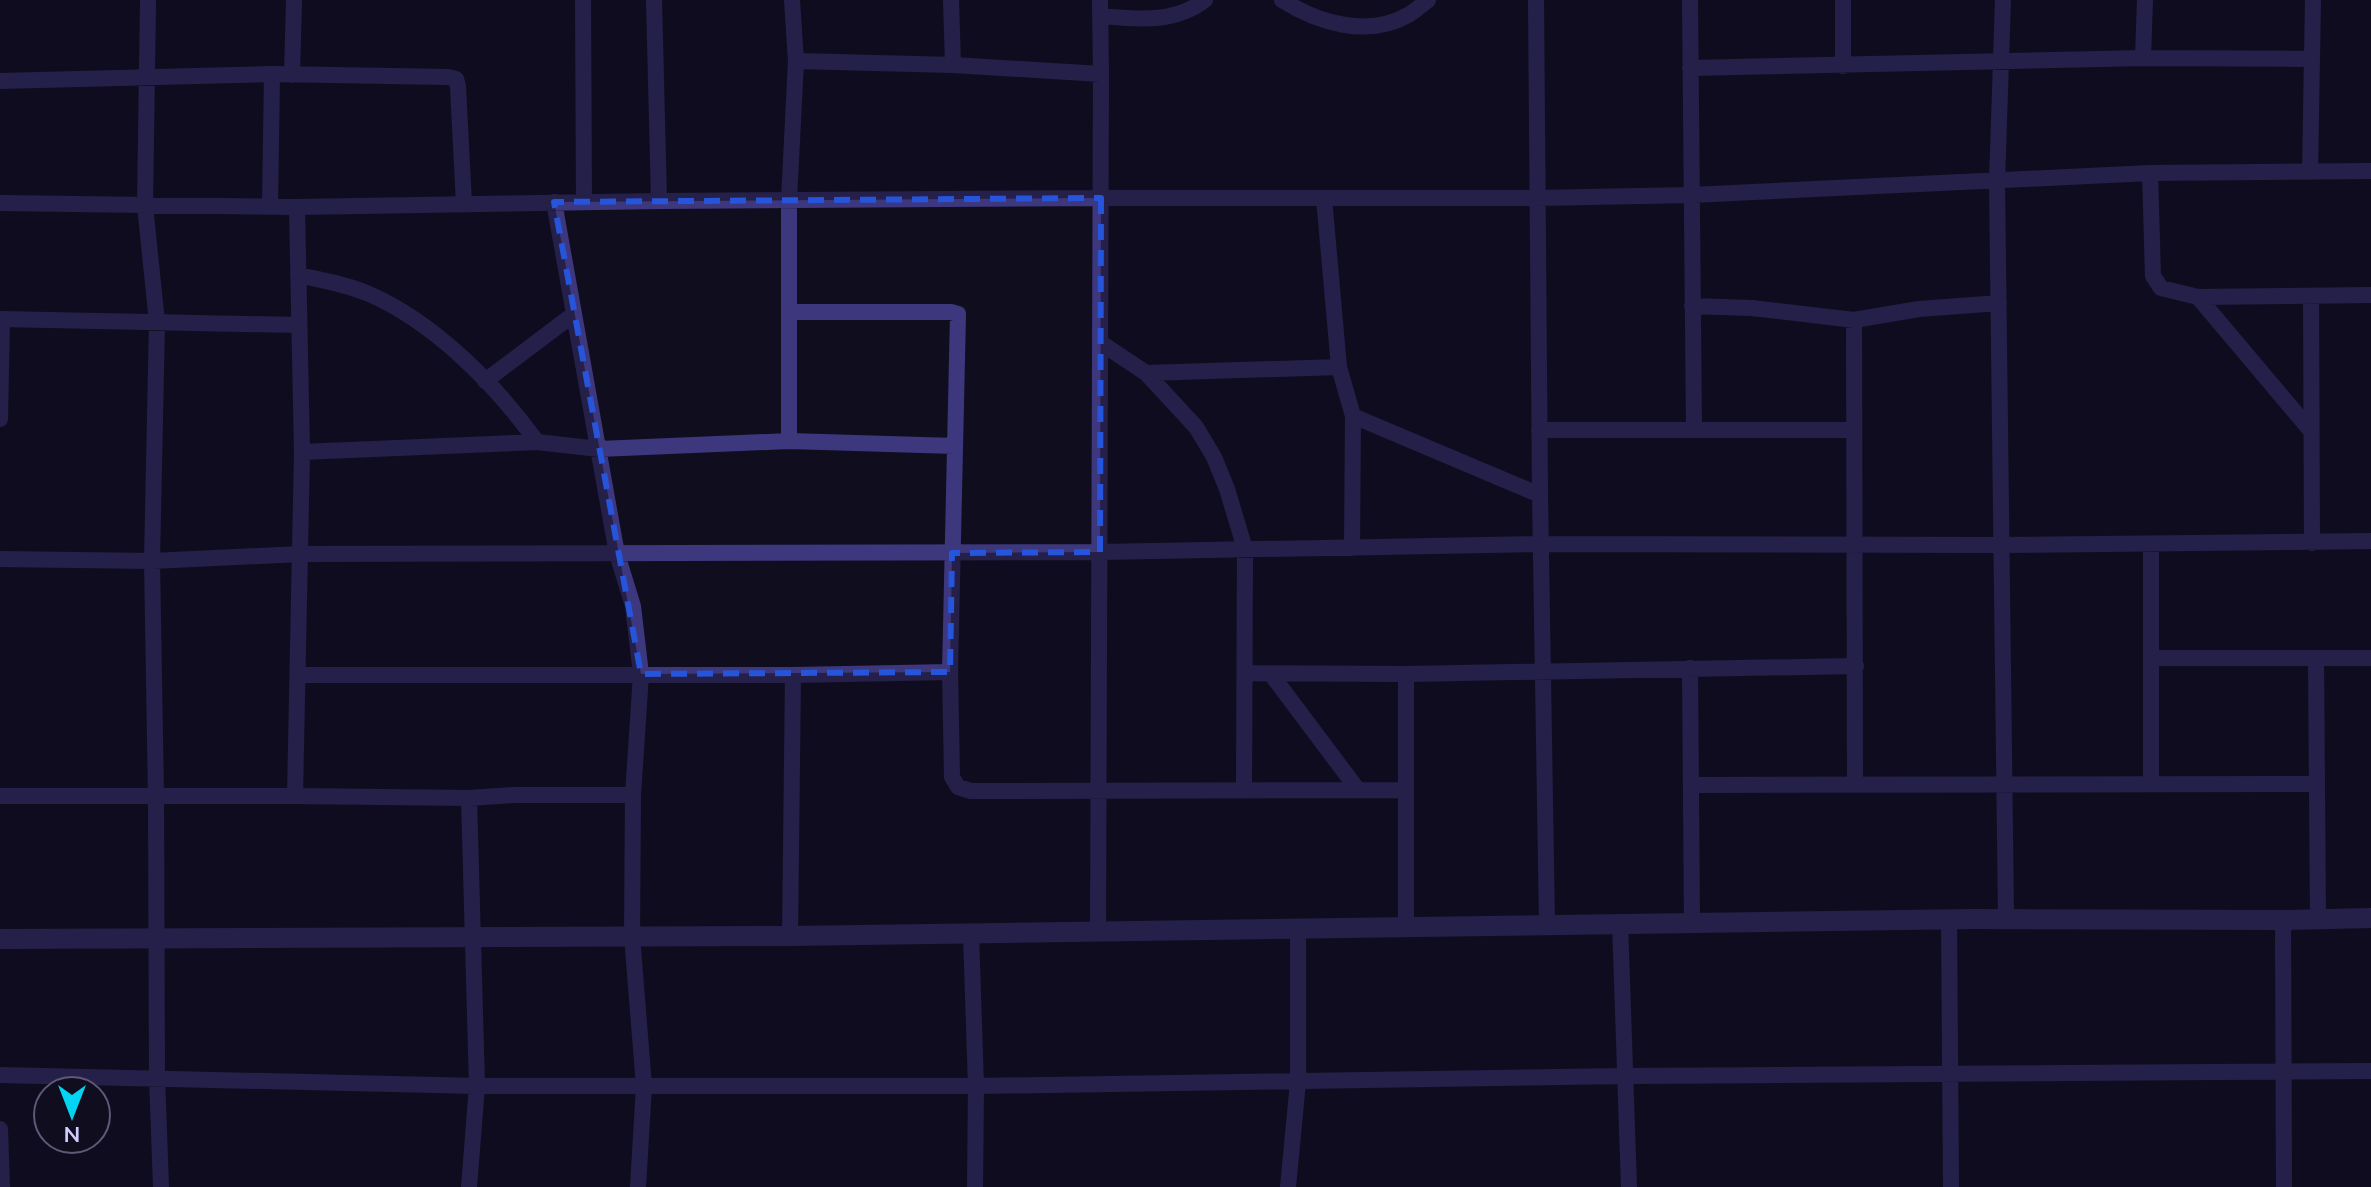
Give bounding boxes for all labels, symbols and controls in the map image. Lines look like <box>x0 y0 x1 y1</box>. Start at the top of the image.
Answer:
north arrow <box>32 1075 112 1155</box>
text: N <box>64 1121 80 1149</box>

